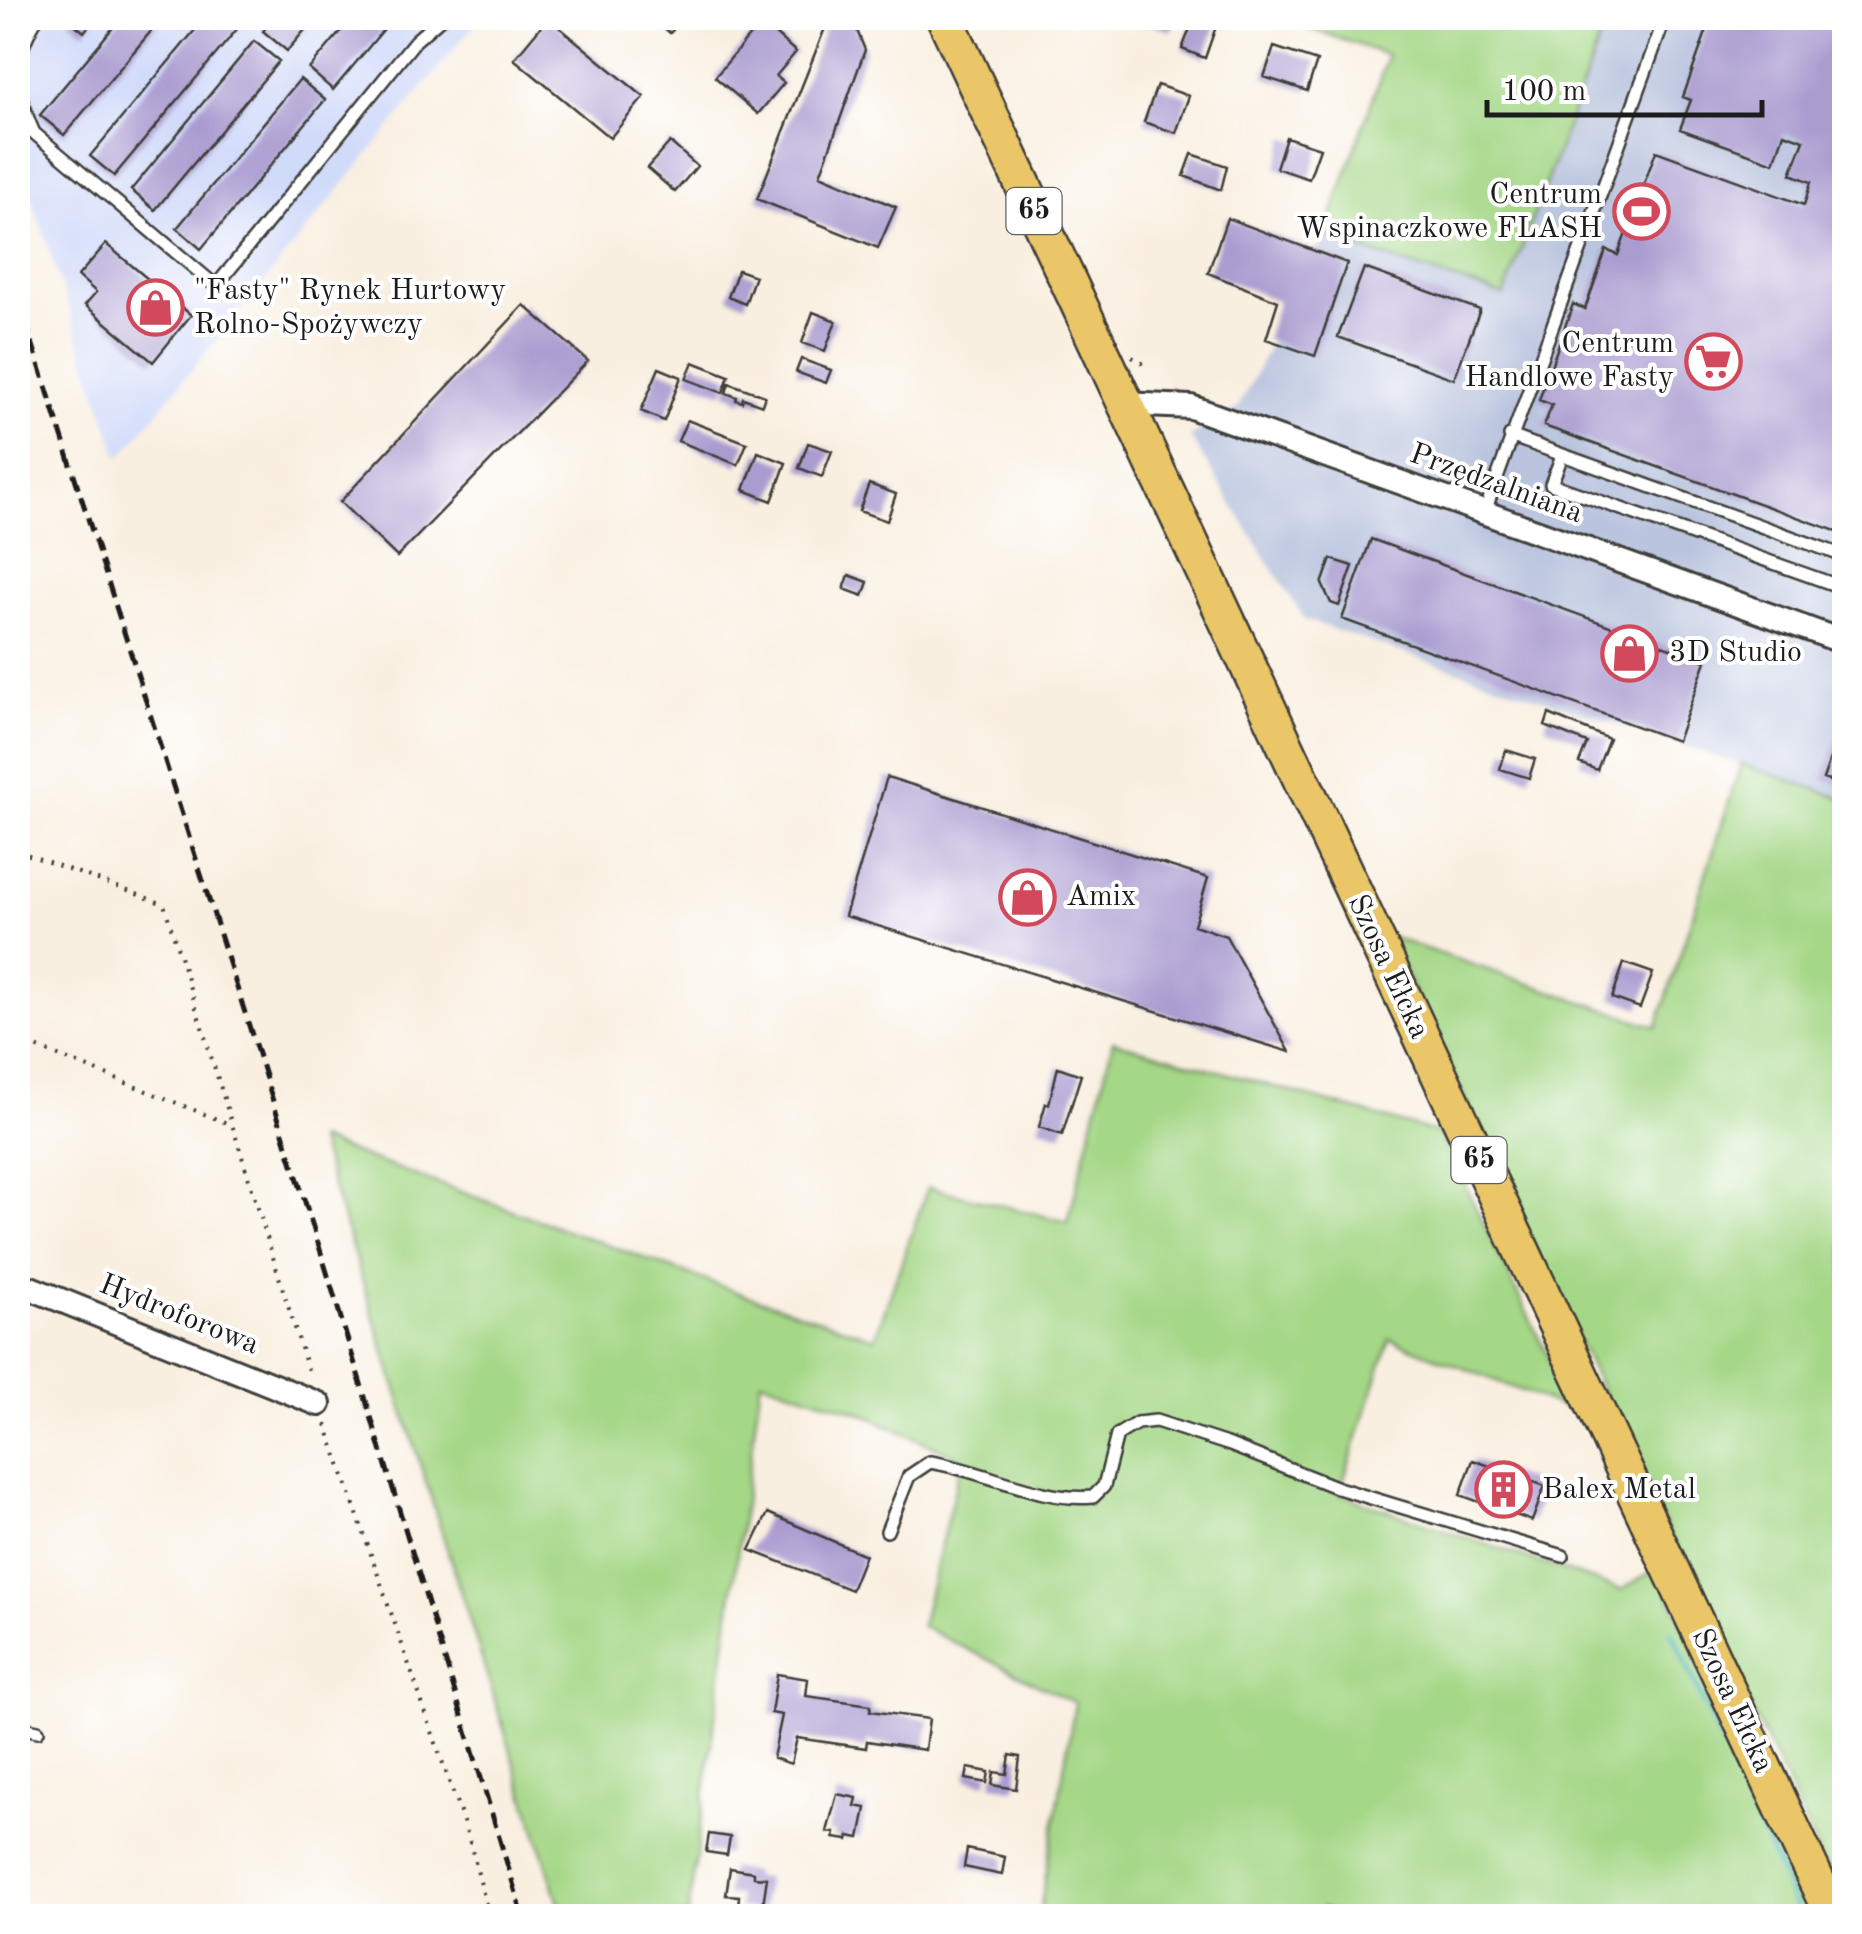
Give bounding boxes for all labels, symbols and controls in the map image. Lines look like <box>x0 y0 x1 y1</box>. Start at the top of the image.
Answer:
scale bar <box>1487 55 1762 117</box>
text: 100 m <box>1502 77 1586 107</box>
place label: Centrum Wspinaczkowe FLASH <box>1296 180 1602 244</box>
sports icon: Centrum Wspinaczkowe FLASH <box>1611 182 1671 242</box>
road number: 65 <box>1006 188 1062 234</box>
place label: "Fasty" Rynek Hurtowy Rolno-Spożywczy <box>194 276 506 340</box>
shop icon: "Fasty" Rynek Hurtowy Rolno-Spożywczy <box>125 278 185 338</box>
place label: Centrum Handlowe Fasty <box>1465 329 1674 393</box>
supermarket icon: Centrum Handlowe Fasty <box>1683 331 1743 391</box>
street label: Przędzalniana <box>1406 439 1587 529</box>
shop icon: 3D Studio <box>1600 623 1660 683</box>
place label: 3D Studio <box>1669 638 1802 668</box>
shop icon: Amix <box>997 867 1057 927</box>
place label: Amix <box>1066 882 1136 912</box>
street label: Szosa Ełcka <box>1342 890 1435 1044</box>
road number: 65 <box>1452 1137 1506 1183</box>
street label: Hydroforowa <box>95 1269 263 1361</box>
building icon: Balex Metal <box>1473 1460 1533 1520</box>
place label: Balex Metal <box>1542 1475 1696 1505</box>
street label: Szosa Ełcka <box>1686 1624 1779 1778</box>

